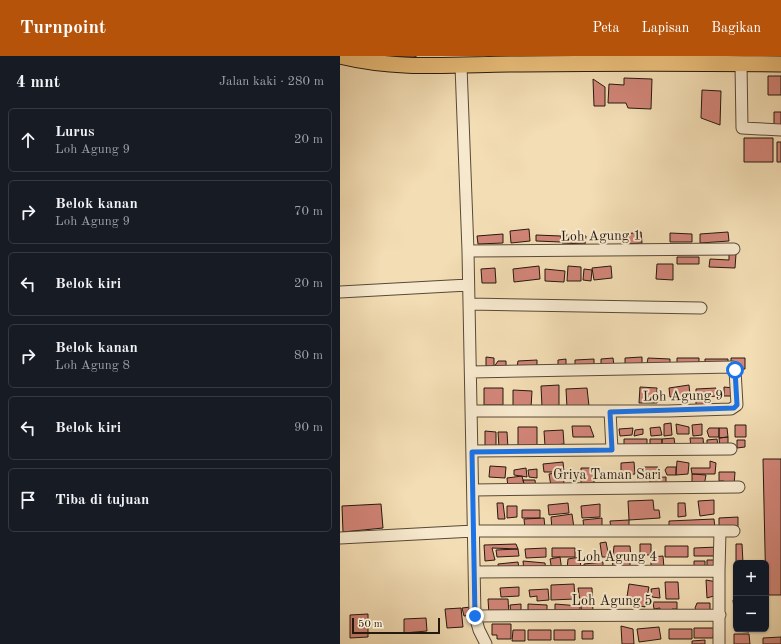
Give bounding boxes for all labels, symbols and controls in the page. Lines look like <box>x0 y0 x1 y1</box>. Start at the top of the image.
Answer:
text: Turnpoint <box>20 19 106 38</box>
text: Peta <box>592 21 619 35</box>
text: Lapisan <box>641 21 689 35</box>
text: Bagikan <box>711 21 761 35</box>
text: 4 mnt <box>16 74 60 91</box>
text: Jalan kaki · 280 m <box>219 75 324 88</box>
text: Lurus <box>55 125 95 140</box>
icon: ahead <box>17 129 39 151</box>
text: 20 m <box>294 133 323 146</box>
text: Loh Agung 9 <box>55 143 130 156</box>
text: Belok kanan <box>55 197 138 212</box>
icon: right <box>17 201 39 223</box>
text: 70 m <box>294 205 323 218</box>
text: Loh Agung 9 <box>55 215 130 228</box>
street label: Loh Agung 1 <box>561 228 642 244</box>
icon: left <box>17 273 39 295</box>
text: Belok kiri <box>55 277 121 292</box>
text: 20 m <box>294 277 323 290</box>
text: Belok kanan <box>55 341 138 356</box>
icon: right <box>17 345 39 367</box>
text: 80 m <box>294 349 323 362</box>
text: Loh Agung 8 <box>55 359 130 372</box>
route start <box>726 361 744 379</box>
street label: Loh Agung 9 <box>643 388 724 404</box>
icon: left <box>17 417 39 439</box>
text: Belok kiri <box>55 421 121 436</box>
text: 90 m <box>294 421 323 434</box>
street label: Griya Taman Sari <box>553 468 661 482</box>
icon: arrive <box>17 489 39 511</box>
text: Tiba di tujuan <box>55 493 149 508</box>
street label: Loh Agung 4 <box>577 550 657 564</box>
map controls <box>733 560 769 632</box>
button: + <box>733 560 769 596</box>
street label: Loh Agung 5 <box>572 594 652 608</box>
button: − <box>733 596 769 632</box>
route end <box>466 607 484 625</box>
scale bar <box>352 616 440 635</box>
text: 50 m <box>358 619 383 630</box>

